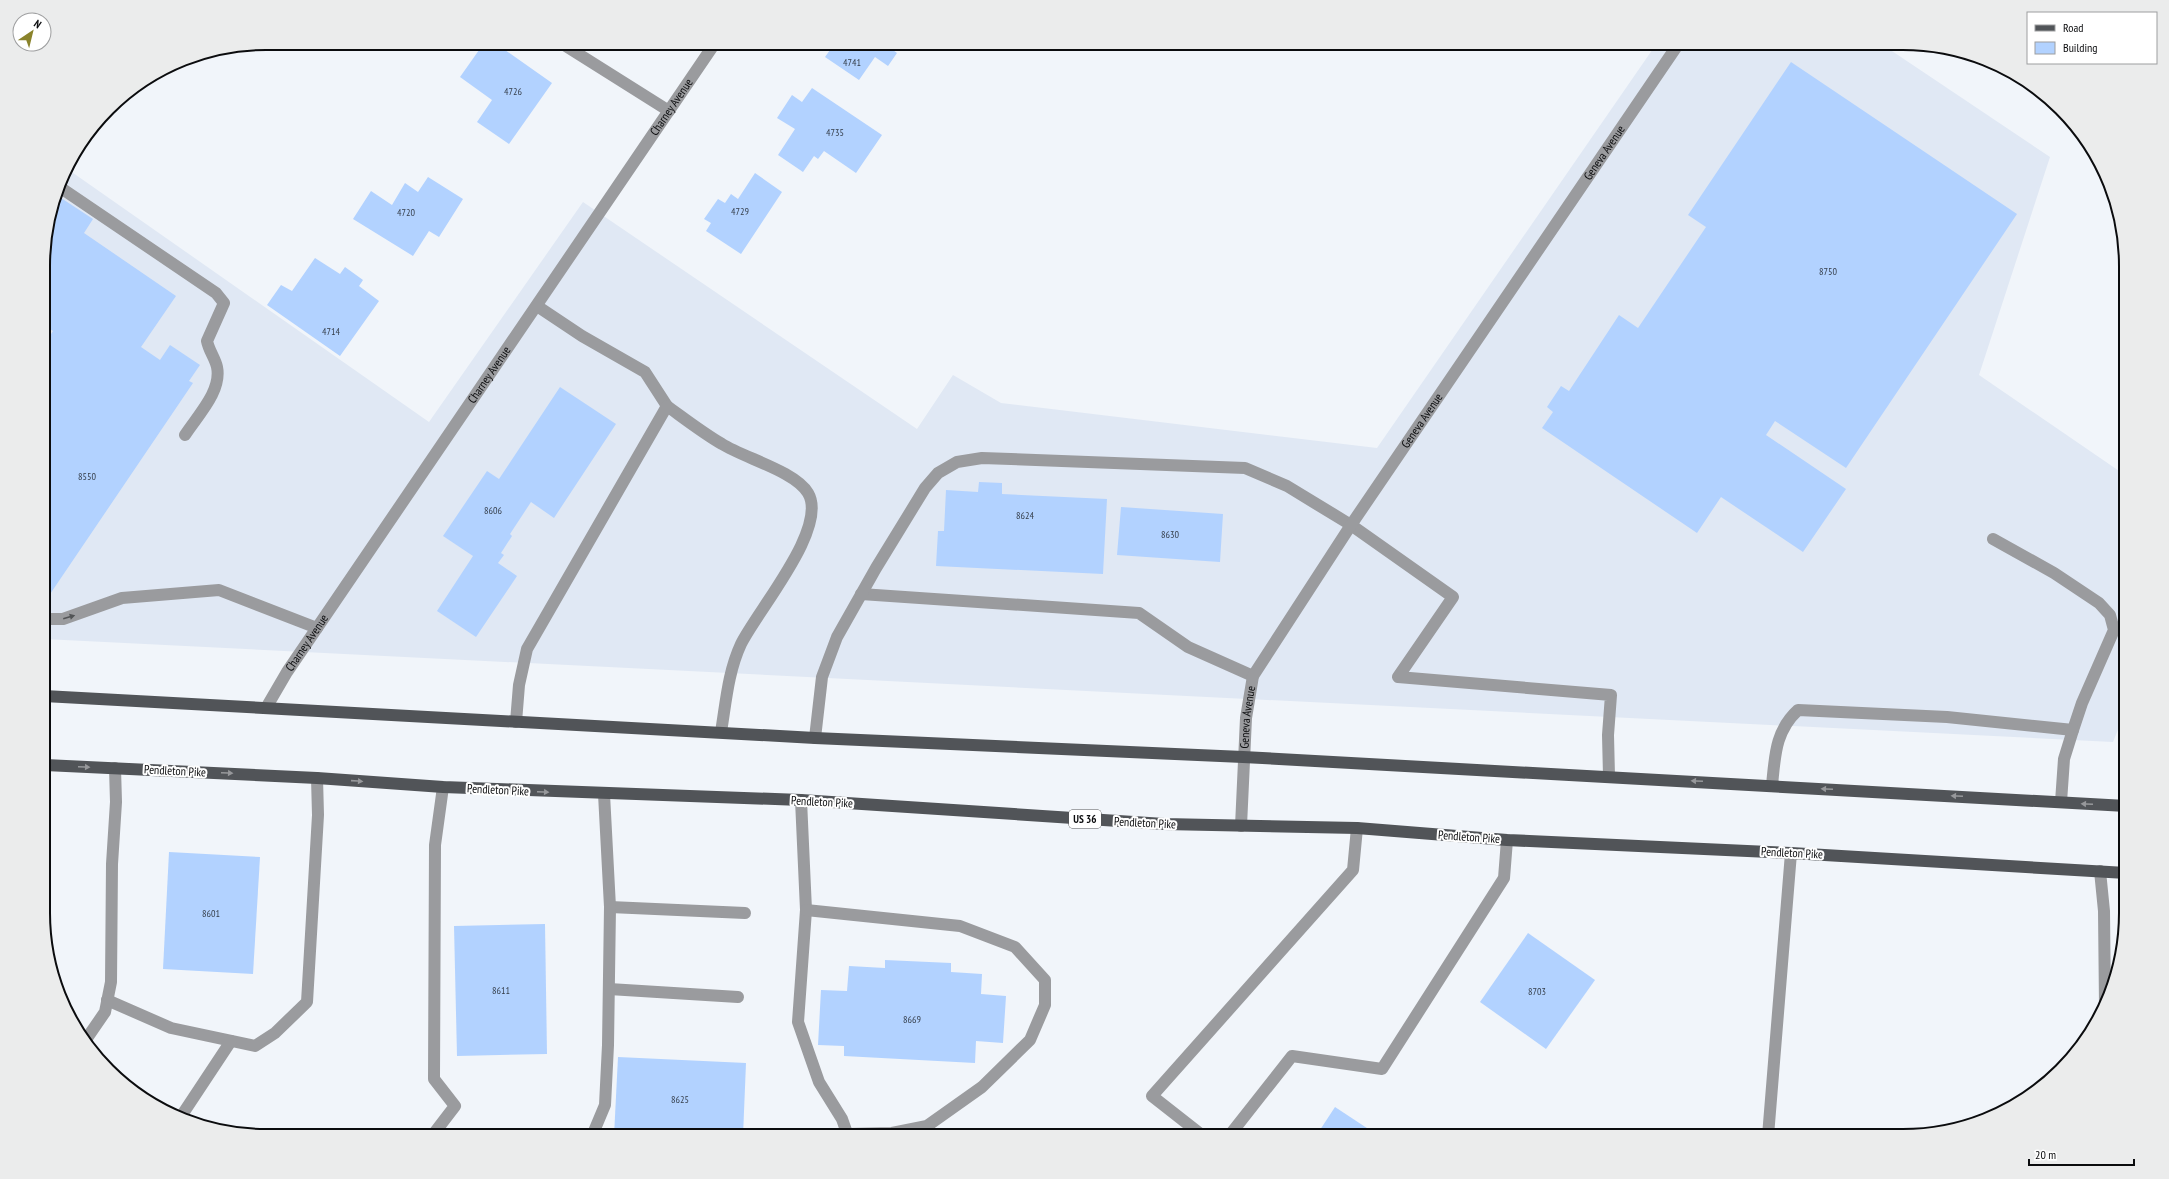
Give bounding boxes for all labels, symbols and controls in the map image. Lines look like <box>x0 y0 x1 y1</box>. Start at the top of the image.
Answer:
north arrow <box>12 12 52 52</box>
legend <box>2027 12 2157 64</box>
text: N <box>31 16 44 31</box>
text: Road <box>2063 20 2083 35</box>
text: Building <box>2063 40 2098 55</box>
house number: 4741 <box>843 56 861 69</box>
street label: Charney Avenue <box>646 75 696 138</box>
house number: 4726 <box>504 85 523 98</box>
street label: Geneva Avenue <box>1580 122 1628 183</box>
house number: 4735 <box>826 126 844 139</box>
house number: 4729 <box>731 205 749 218</box>
house number: 4720 <box>397 206 416 219</box>
house number: 8750 <box>1819 265 1838 278</box>
house number: 4714 <box>322 325 341 338</box>
street label: Charney Avenue <box>464 343 513 406</box>
street label: Geneva Avenue <box>1398 390 1446 451</box>
house number: 8550 <box>78 470 97 483</box>
house number: 8606 <box>484 504 503 517</box>
house number: 8624 <box>1016 509 1035 522</box>
house number: 8630 <box>1161 528 1180 541</box>
street label: Charney Avenue <box>282 611 331 674</box>
one-way arrow <box>63 614 75 620</box>
street label: Geneva Avenue <box>1237 685 1258 749</box>
street label: Pendleton Pike <box>144 761 206 780</box>
one-way arrow <box>78 763 90 770</box>
one-way arrow <box>221 770 233 777</box>
one-way arrow <box>351 777 363 784</box>
one-way arrow <box>1691 778 1703 785</box>
street label: Pendleton Pike <box>467 780 529 799</box>
one-way arrow <box>1821 785 1833 792</box>
one-way arrow <box>537 788 549 795</box>
street label: Pendleton Pike <box>791 792 853 811</box>
one-way arrow <box>1951 793 1963 800</box>
one-way arrow <box>2081 800 2093 807</box>
road number: US 36 <box>1069 810 1101 828</box>
street label: Pendleton Pike <box>1114 813 1176 832</box>
street label: Pendleton Pike <box>1438 827 1500 846</box>
street label: Pendleton Pike <box>1761 843 1823 862</box>
house number: 8601 <box>202 907 220 920</box>
house number: 8611 <box>492 984 510 997</box>
house number: 8703 <box>1528 985 1546 998</box>
house number: 8669 <box>903 1013 921 1026</box>
house number: 8625 <box>671 1093 689 1106</box>
scale bar <box>2029 1141 2134 1167</box>
text: 20 m <box>2035 1147 2056 1162</box>

